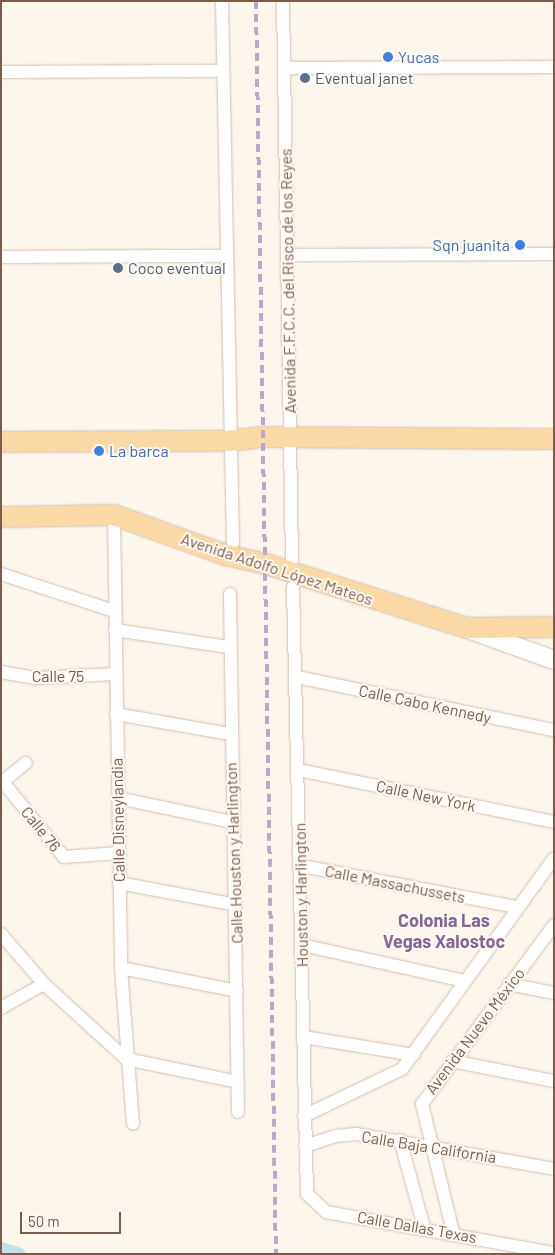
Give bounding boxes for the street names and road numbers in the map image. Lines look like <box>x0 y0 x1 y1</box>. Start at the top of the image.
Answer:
street label: Avenida F.F.C.C. del Risco de los Reyes <box>276 148 300 414</box>
street label: Avenida Adolfo López Mateos <box>179 529 375 609</box>
street label: Calle 75 <box>32 666 84 686</box>
street label: Calle Cabo Kennedy <box>357 681 493 727</box>
street label: Calle Disneylandia <box>107 758 129 882</box>
street label: Calle Houston y Harlington <box>221 762 247 944</box>
street label: Calle New York <box>374 776 478 816</box>
street label: Calle 76 <box>17 802 65 856</box>
street label: Houston y Harlington <box>290 823 312 967</box>
street label: Calle Massachussets <box>323 861 467 907</box>
street label: Avenida Nuevo México <box>421 964 529 1098</box>
street label: Calle Baja California <box>360 1127 498 1167</box>
street label: Calle Dallas Texas <box>356 1207 478 1247</box>

